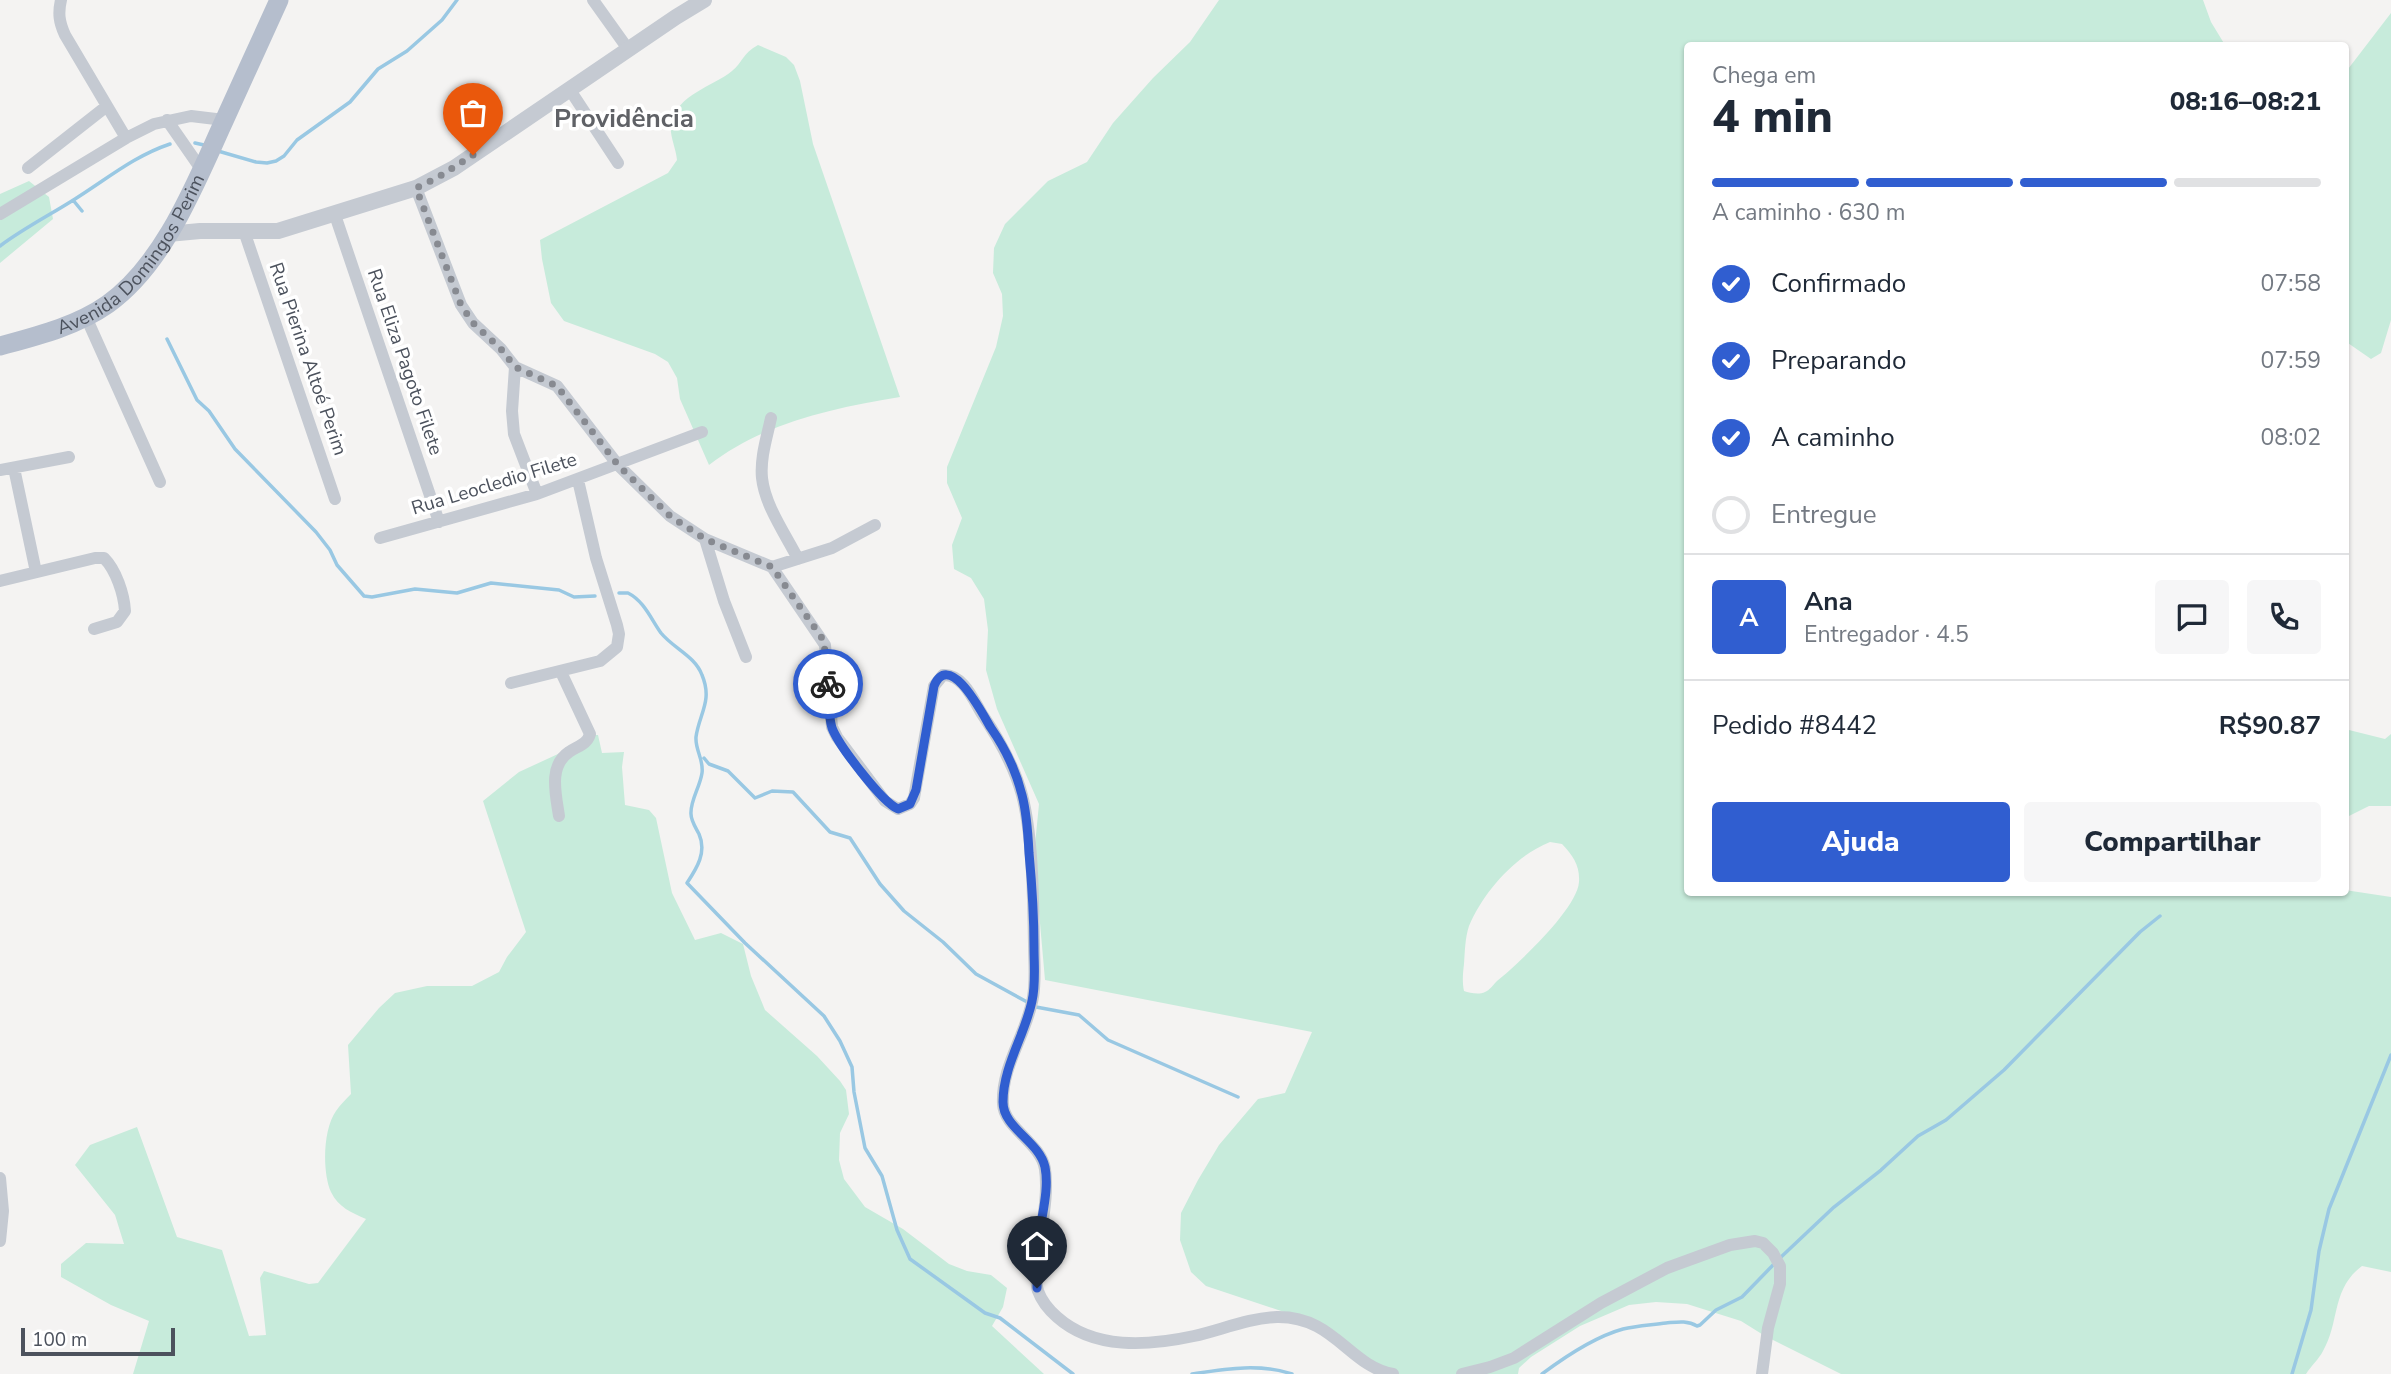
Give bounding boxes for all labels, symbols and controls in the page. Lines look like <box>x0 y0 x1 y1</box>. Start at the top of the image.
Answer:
text: Chega em <box>1712 60 1816 91</box>
pin <box>443 83 503 155</box>
text: 08:16–08:21 <box>2170 84 2321 119</box>
text: 4 min <box>1712 85 1833 148</box>
icon: bag <box>454 94 492 132</box>
district label: Providência <box>554 101 694 136</box>
street label: Avenida Domingos Perim <box>53 170 211 341</box>
text: A caminho · 630 m <box>1712 197 1905 228</box>
street label: Rua Pierina Altoé Perim <box>263 259 353 459</box>
street label: Rua Eliza Pagoto Filete <box>361 265 449 459</box>
icon: check <box>1712 265 1750 303</box>
text: Confirmado <box>1771 266 1906 301</box>
text: 07:58 <box>2261 268 2321 299</box>
icon: check <box>1712 342 1750 380</box>
text: Preparando <box>1771 343 1906 378</box>
text: 07:59 <box>2261 345 2321 376</box>
icon: check <box>1712 419 1750 457</box>
text: A caminho <box>1771 420 1895 455</box>
text: 08:02 <box>2261 422 2321 453</box>
street label: Rua Leocledio Filete <box>408 446 580 522</box>
text: Entregue <box>1771 497 1877 532</box>
button: chat <box>2155 580 2229 654</box>
button: phone <box>2247 580 2321 654</box>
text: Ana <box>1804 584 1853 619</box>
text: A <box>1739 600 1759 635</box>
text: Entregador · 4.5 <box>1804 619 1969 650</box>
courier <box>793 649 863 719</box>
icon: bike <box>809 665 847 703</box>
text: Pedido #8442 <box>1712 708 1877 743</box>
text: R$90.87 <box>2219 708 2321 743</box>
button: Ajuda <box>1712 802 2010 882</box>
button: Compartilhar <box>2024 802 2321 882</box>
pin <box>1007 1216 1067 1288</box>
icon: home <box>1018 1227 1056 1265</box>
scale bar <box>21 1325 175 1357</box>
text: 100 m <box>32 1327 87 1353</box>

